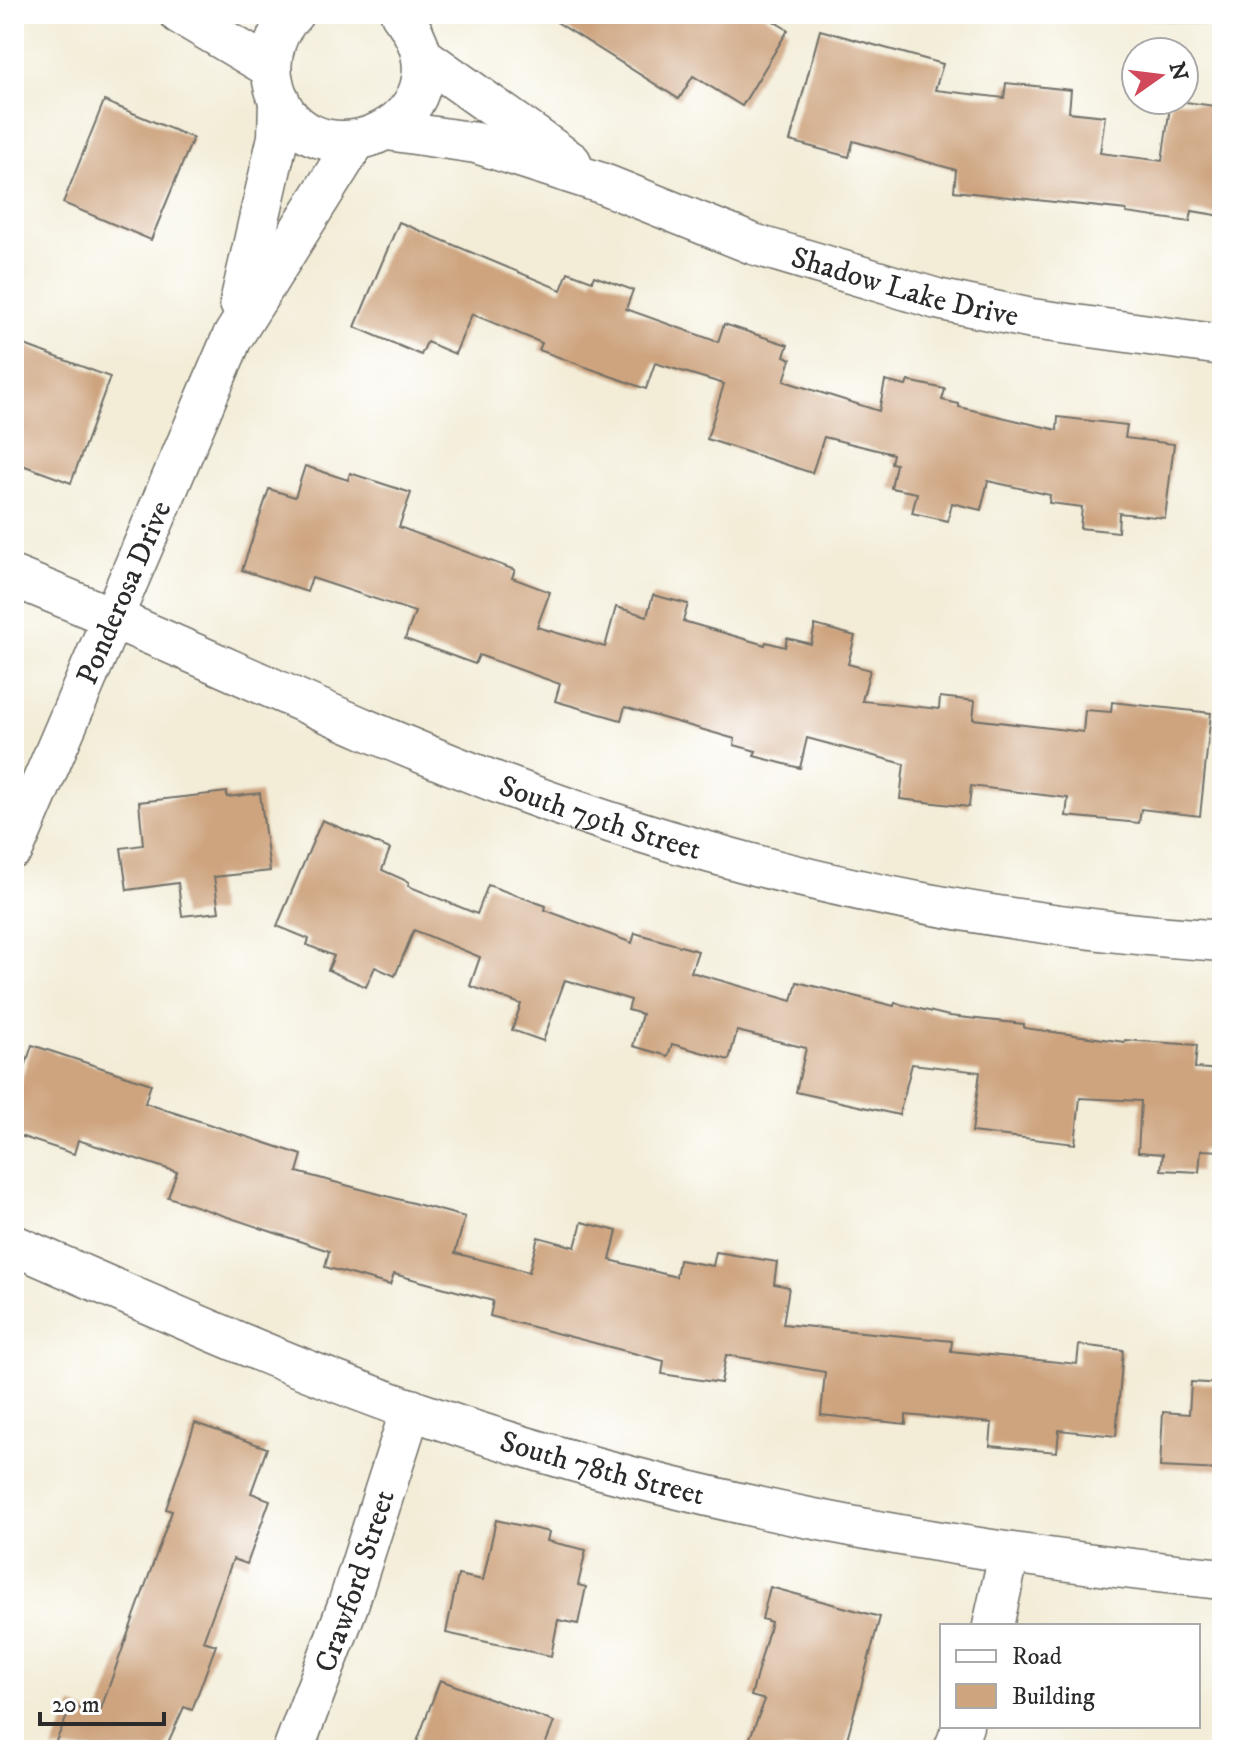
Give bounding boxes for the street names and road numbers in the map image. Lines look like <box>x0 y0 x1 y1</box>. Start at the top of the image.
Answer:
street label: Shadow Lake Drive <box>787 239 1022 336</box>
street label: Ponderosa Drive <box>69 495 180 690</box>
street label: South 79th Street <box>494 768 705 869</box>
street label: South 78th Street <box>495 1423 708 1514</box>
street label: Crawford Street <box>307 1486 404 1678</box>

